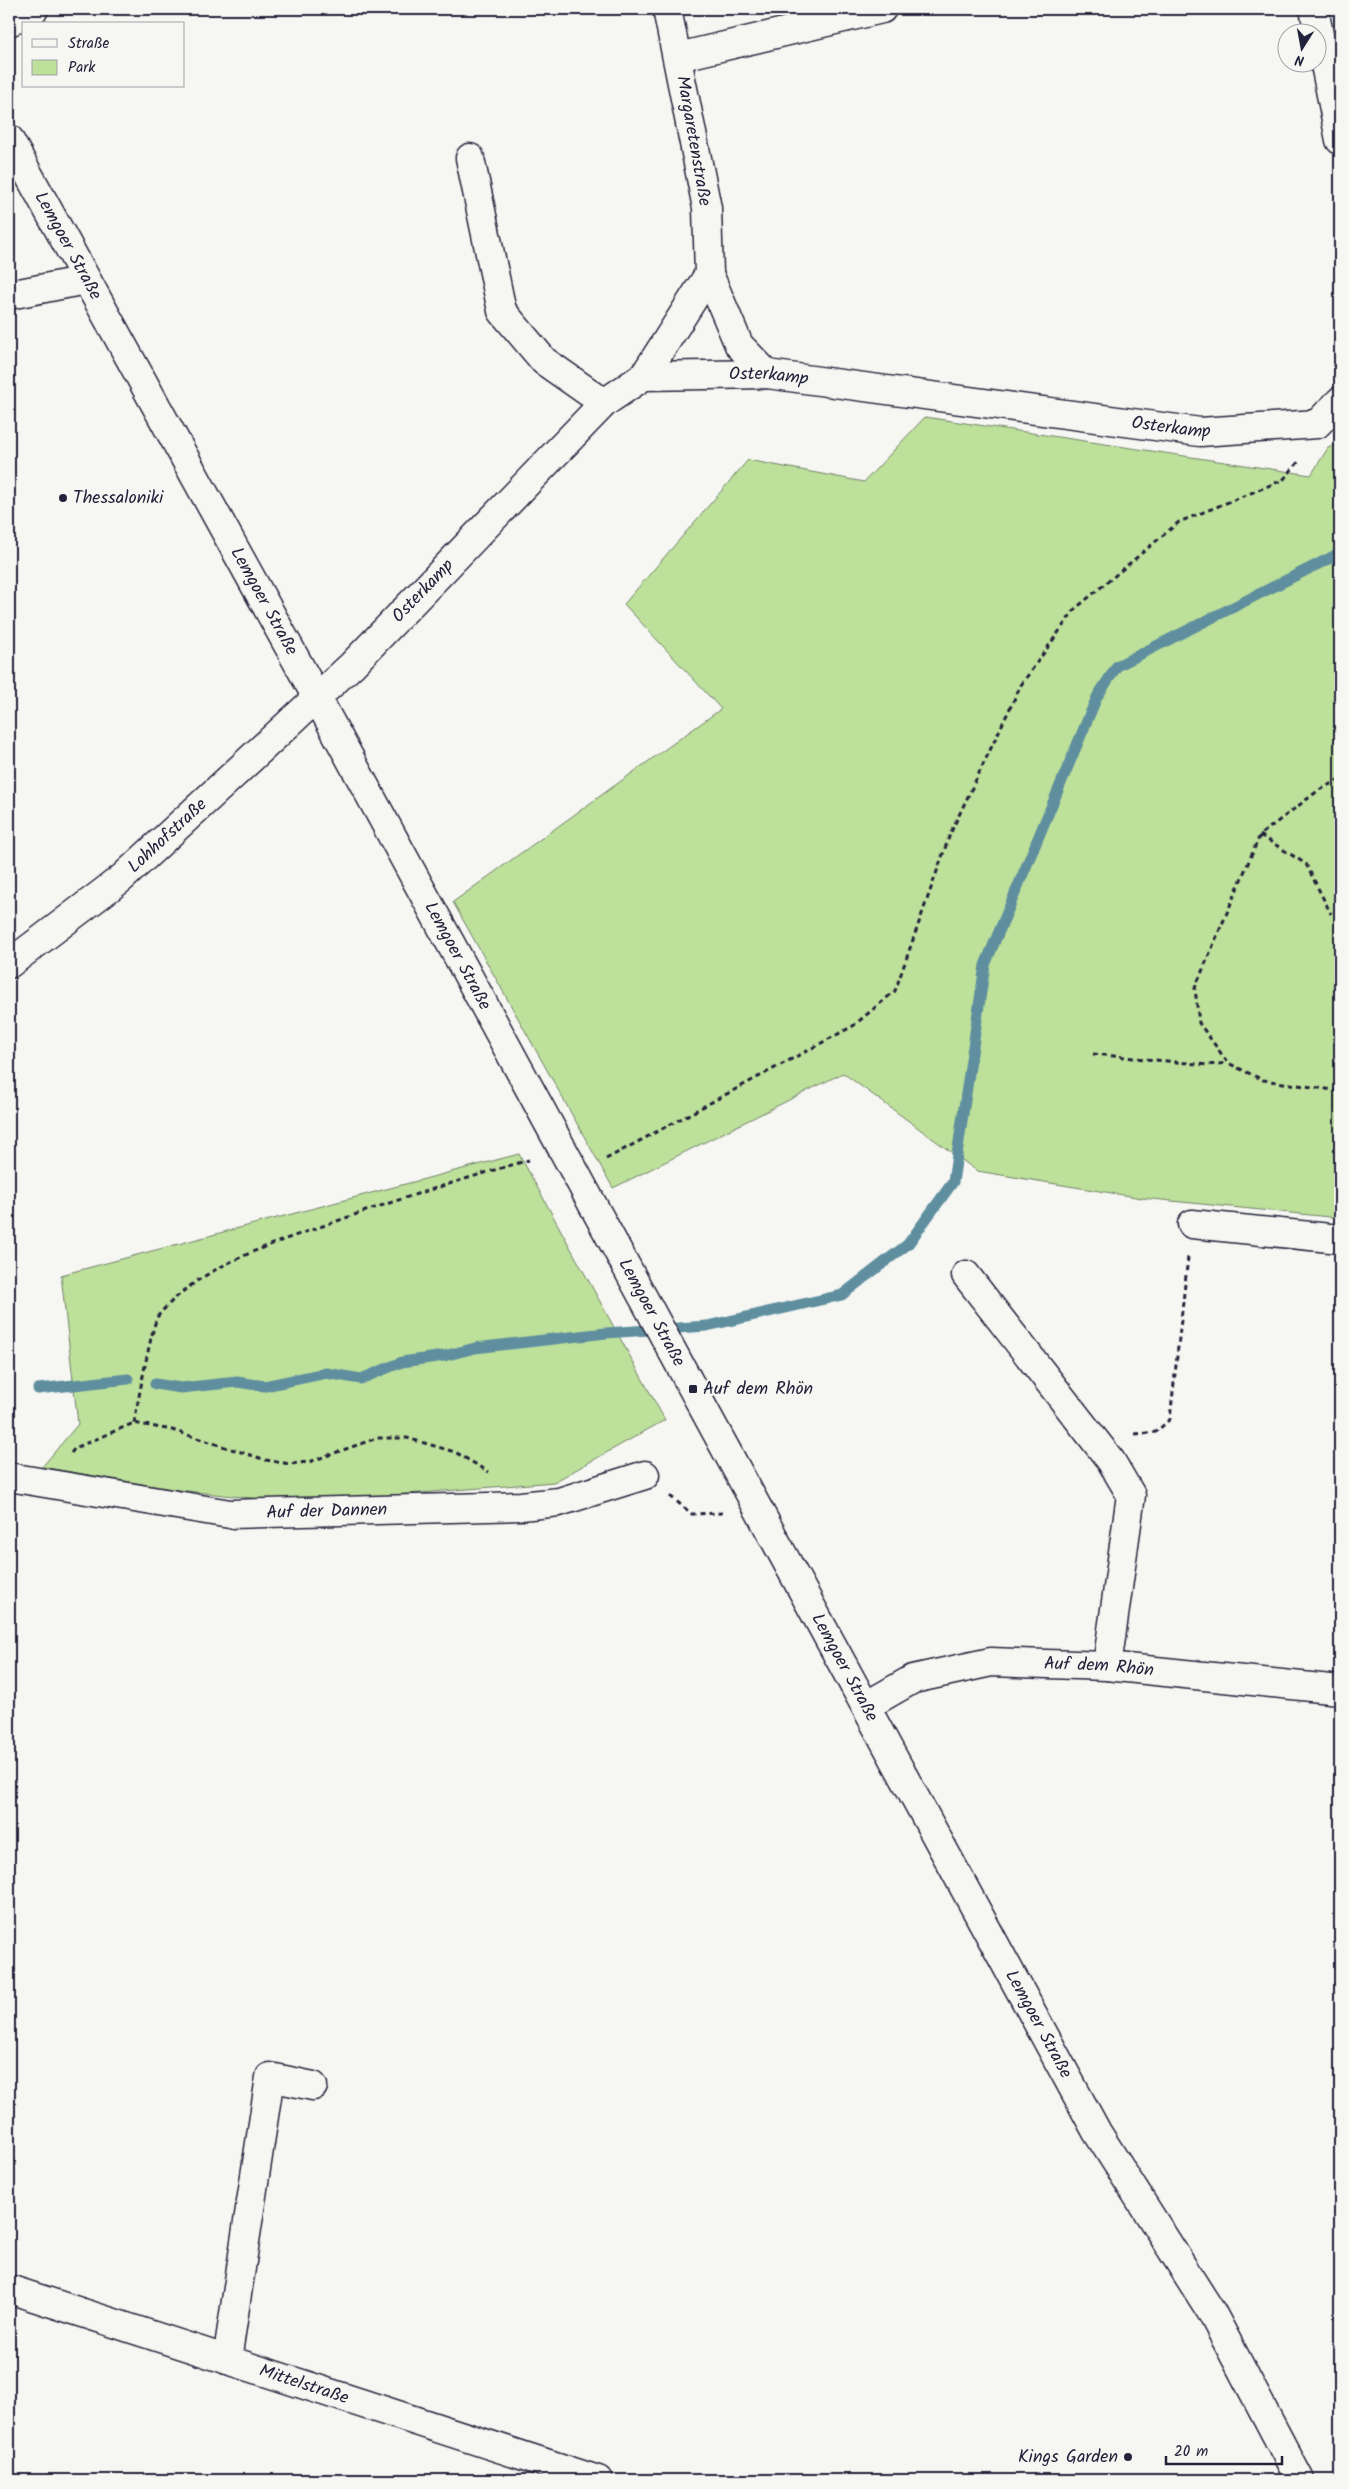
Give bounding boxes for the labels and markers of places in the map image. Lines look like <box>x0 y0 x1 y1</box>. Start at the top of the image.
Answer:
place label: Thessaloniki <box>73 484 164 513</box>
marker: Thessaloniki <box>57 492 69 504</box>
place label: Auf dem Rhön <box>703 1375 813 1404</box>
marker: Auf dem Rhön <box>687 1383 699 1395</box>
place label: Kings Garden <box>1018 2443 1118 2472</box>
marker: Kings Garden <box>1122 2451 1134 2463</box>

